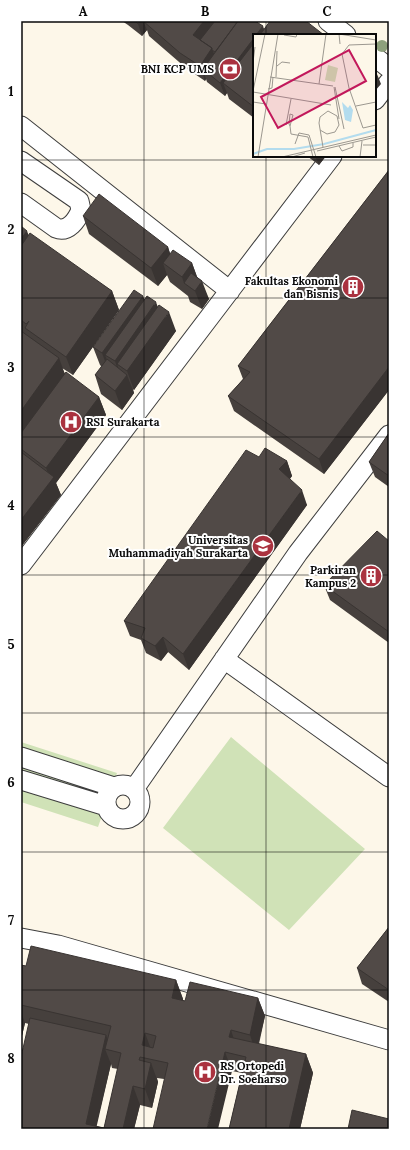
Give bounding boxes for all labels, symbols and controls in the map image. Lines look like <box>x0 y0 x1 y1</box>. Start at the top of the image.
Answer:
text: A <box>79 3 88 20</box>
text: B <box>201 3 210 20</box>
text: C <box>323 3 332 20</box>
inset map <box>253 34 376 157</box>
bank icon: BNI KCP UMS <box>217 56 243 82</box>
place label: BNI KCP UMS <box>141 62 214 76</box>
text: 1 <box>8 83 14 100</box>
text: 2 <box>8 221 15 238</box>
place label: Fakultas Ekonomi dan Bisnis <box>245 274 338 301</box>
building icon: Fakultas Ekonomi dan Bisnis <box>340 274 366 300</box>
text: 3 <box>7 359 15 376</box>
hospital icon: RSI Surakarta <box>58 409 84 435</box>
place label: RSI Surakarta <box>86 415 160 429</box>
text: 4 <box>7 497 15 514</box>
place label: Universitas Muhammadiyah Surakarta <box>108 533 248 560</box>
school or university icon: Universitas Muhammadiyah Surakarta <box>250 533 276 559</box>
place label: Parkiran Kampus 2 <box>305 563 356 590</box>
building icon: Parkiran Kampus 2 <box>358 563 384 589</box>
text: 5 <box>7 636 15 653</box>
text: 6 <box>7 774 15 791</box>
text: 7 <box>8 912 14 929</box>
text: 8 <box>7 1050 15 1067</box>
hospital icon: RS Ortopedi Dr. Soeharso <box>192 1059 218 1085</box>
place label: RS Ortopedi Dr. Soeharso <box>220 1059 287 1086</box>

